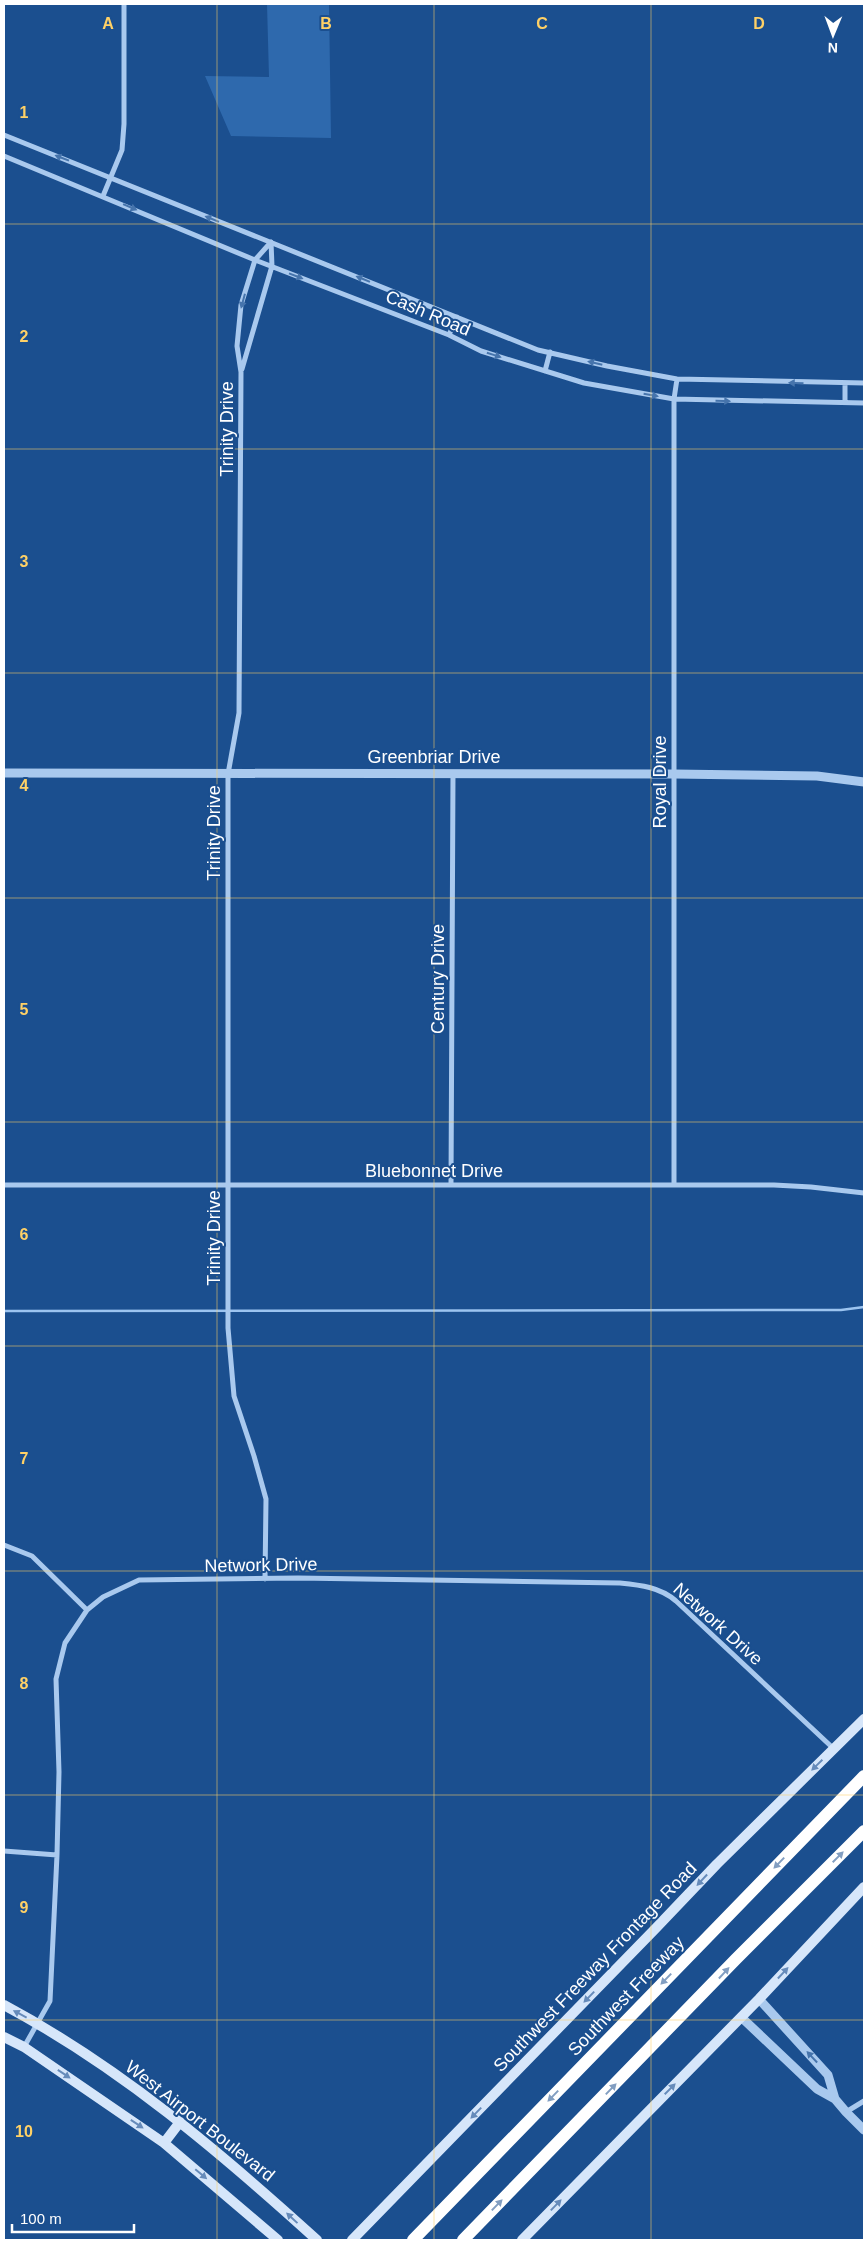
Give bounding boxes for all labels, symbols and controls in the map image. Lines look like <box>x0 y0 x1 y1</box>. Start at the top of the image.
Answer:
north arrow <box>808 10 858 60</box>
text: A <box>102 15 114 32</box>
text: B <box>320 15 332 32</box>
text: C <box>536 15 548 32</box>
text: D <box>753 15 765 32</box>
text: N <box>828 40 838 56</box>
text: 1 <box>20 104 29 121</box>
one-way arrow <box>55 153 69 161</box>
one-way arrow <box>123 204 137 212</box>
one-way arrow <box>205 214 220 222</box>
one-way arrow <box>289 272 304 280</box>
one-way arrow <box>356 275 370 283</box>
street label: Cash Road <box>383 286 473 340</box>
one-way arrow <box>239 293 247 309</box>
text: 2 <box>20 328 29 345</box>
one-way arrow <box>486 352 501 359</box>
one-way arrow <box>588 359 603 367</box>
one-way arrow <box>788 379 804 387</box>
street label: Trinity Drive <box>217 381 237 477</box>
one-way arrow <box>643 391 658 399</box>
one-way arrow <box>715 397 731 405</box>
text: 3 <box>20 553 29 570</box>
street label: Royal Drive <box>650 735 670 829</box>
street label: Greenbriar Drive <box>367 747 501 767</box>
text: 4 <box>20 777 29 794</box>
street label: Trinity Drive <box>204 785 224 881</box>
street label: Century Drive <box>428 924 448 1034</box>
text: 5 <box>20 1001 29 1018</box>
street label: Bluebonnet Drive <box>365 1161 503 1181</box>
street label: Trinity Drive <box>204 1190 224 1286</box>
text: 6 <box>20 1226 29 1243</box>
text: 7 <box>20 1450 29 1467</box>
street label: Network Drive <box>204 1554 318 1576</box>
street label: Network Drive <box>669 1579 767 1669</box>
text: 8 <box>20 1675 29 1692</box>
one-way arrow <box>811 1759 823 1771</box>
one-way arrow <box>832 1851 844 1863</box>
one-way arrow <box>774 1857 786 1869</box>
street label: Southwest Freeway Frontage Road <box>489 1858 701 2076</box>
one-way arrow <box>696 1873 708 1885</box>
text: 9 <box>20 1899 29 1916</box>
street label: Southwest Freeway <box>563 1932 689 2060</box>
one-way arrow <box>718 1967 730 1979</box>
one-way arrow <box>777 1968 789 1980</box>
one-way arrow <box>660 1973 672 1985</box>
one-way arrow <box>583 1991 595 2003</box>
one-way arrow <box>13 2010 27 2018</box>
one-way arrow <box>806 2052 818 2064</box>
street label: West Airport Boulevard <box>121 2057 279 2185</box>
one-way arrow <box>57 2069 71 2079</box>
one-way arrow <box>605 2084 617 2096</box>
one-way arrow <box>663 2084 675 2096</box>
one-way arrow <box>547 2090 559 2102</box>
one-way arrow <box>470 2107 482 2119</box>
one-way arrow <box>131 2119 144 2129</box>
text: 10 <box>15 2123 33 2140</box>
one-way arrow <box>195 2169 208 2180</box>
one-way arrow <box>491 2200 503 2212</box>
one-way arrow <box>550 2200 562 2212</box>
scale bar <box>12 2202 135 2234</box>
text: 100 m <box>20 2210 62 2227</box>
one-way arrow <box>285 2212 298 2223</box>

